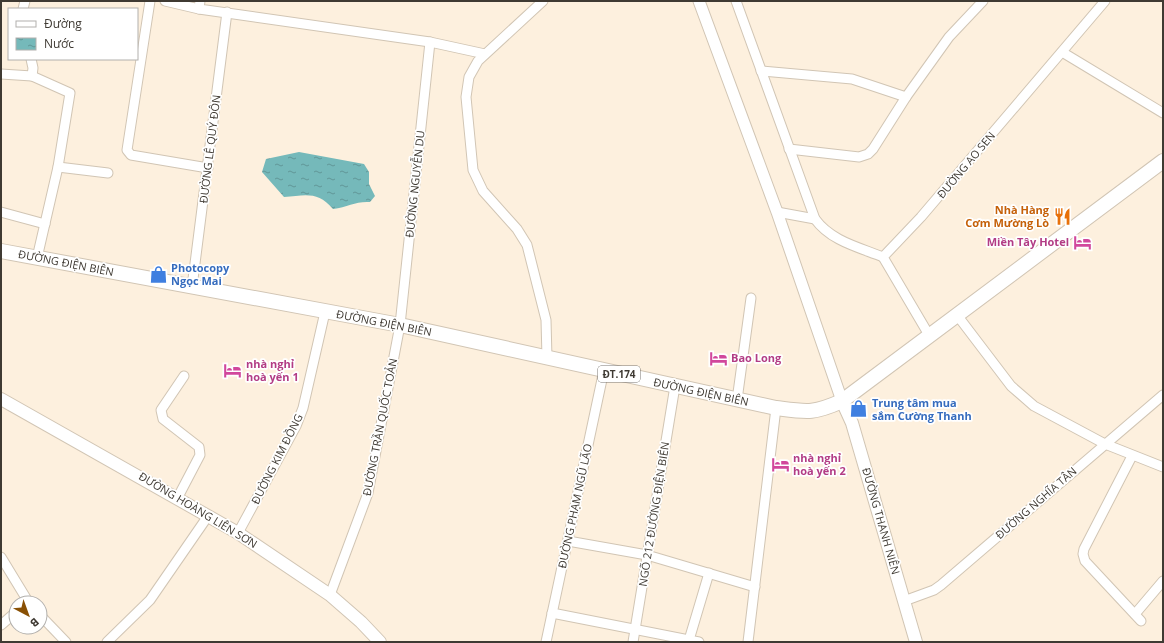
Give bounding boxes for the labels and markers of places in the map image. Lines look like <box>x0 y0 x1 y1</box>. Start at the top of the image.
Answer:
place label: Nhà Hàng Cơm Mường Lò <box>965 202 1050 230</box>
restaurant icon: Nhà Hàng Cơm Mường Lò <box>1052 206 1072 226</box>
hotel icon: Miền Tây Hotel <box>1072 232 1092 252</box>
place label: Miền Tây Hotel <box>987 234 1069 249</box>
place label: Photocopy Ngọc Mai <box>171 260 230 288</box>
shop icon: Photocopy Ngọc Mai <box>148 264 168 284</box>
hotel icon: Bao Long <box>708 348 728 368</box>
place label: Bao Long <box>731 350 782 365</box>
place label: nhà nghỉ hoà yến 1 <box>246 356 299 384</box>
hotel icon: nhà nghỉ hoà yến 1 <box>223 360 243 380</box>
place label: Trung tâm mua sắm Cường Thanh <box>872 395 972 423</box>
shop icon: Trung tâm mua sắm Cường Thanh <box>849 399 869 419</box>
place label: nhà nghỉ hoà yến 2 <box>793 450 846 478</box>
hotel icon: nhà nghỉ hoà yến 2 <box>770 454 790 474</box>

